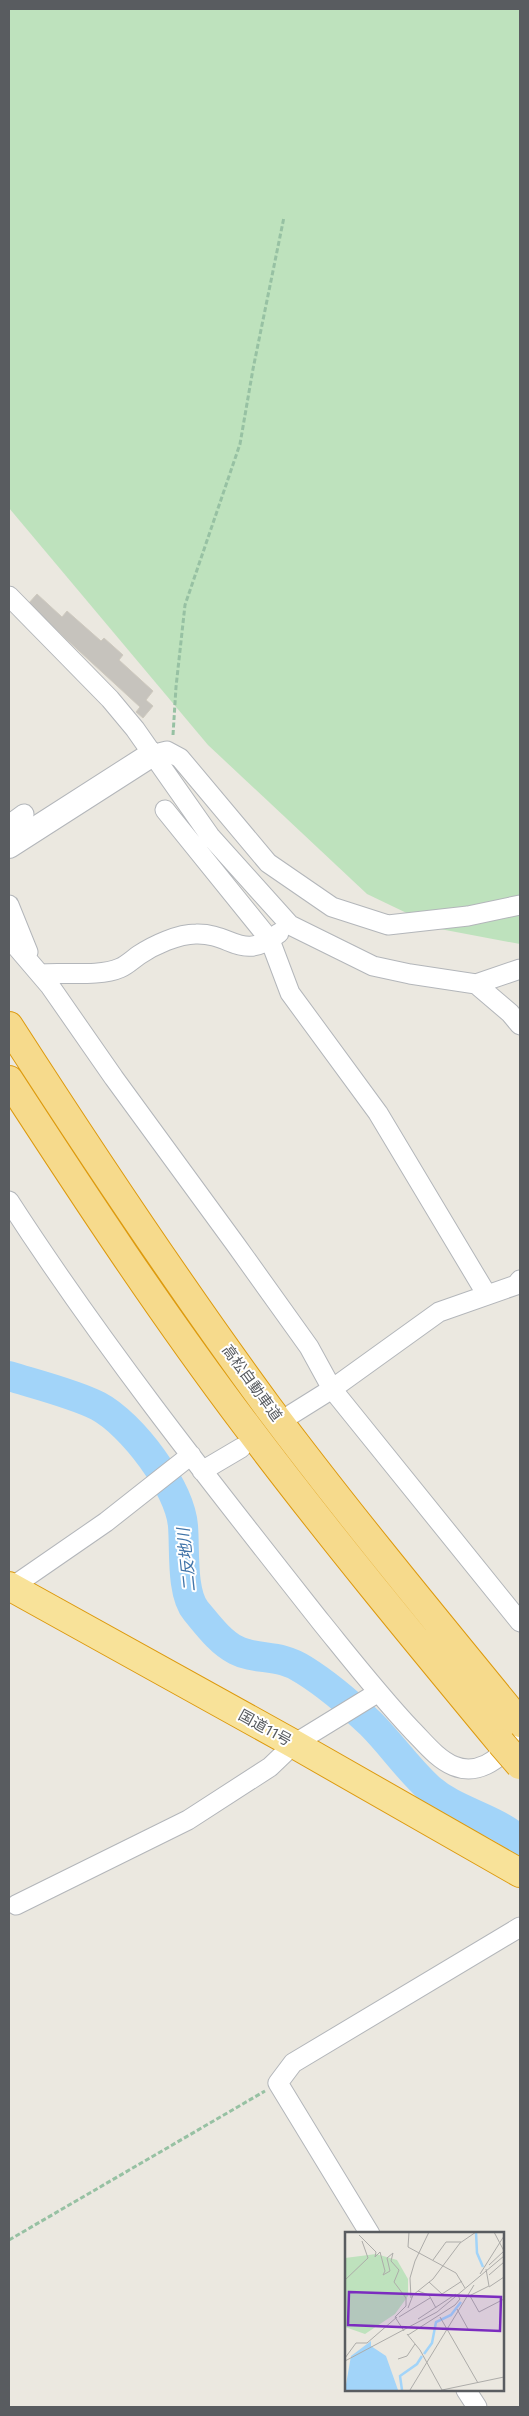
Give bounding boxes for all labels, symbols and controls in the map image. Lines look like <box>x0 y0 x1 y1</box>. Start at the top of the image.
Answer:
street label: 高松自動車道 <box>219 1341 287 1424</box>
water label: 二反地川 <box>173 1525 198 1593</box>
street label: 国道11号 <box>236 1705 295 1749</box>
inset map <box>345 2232 504 2391</box>

